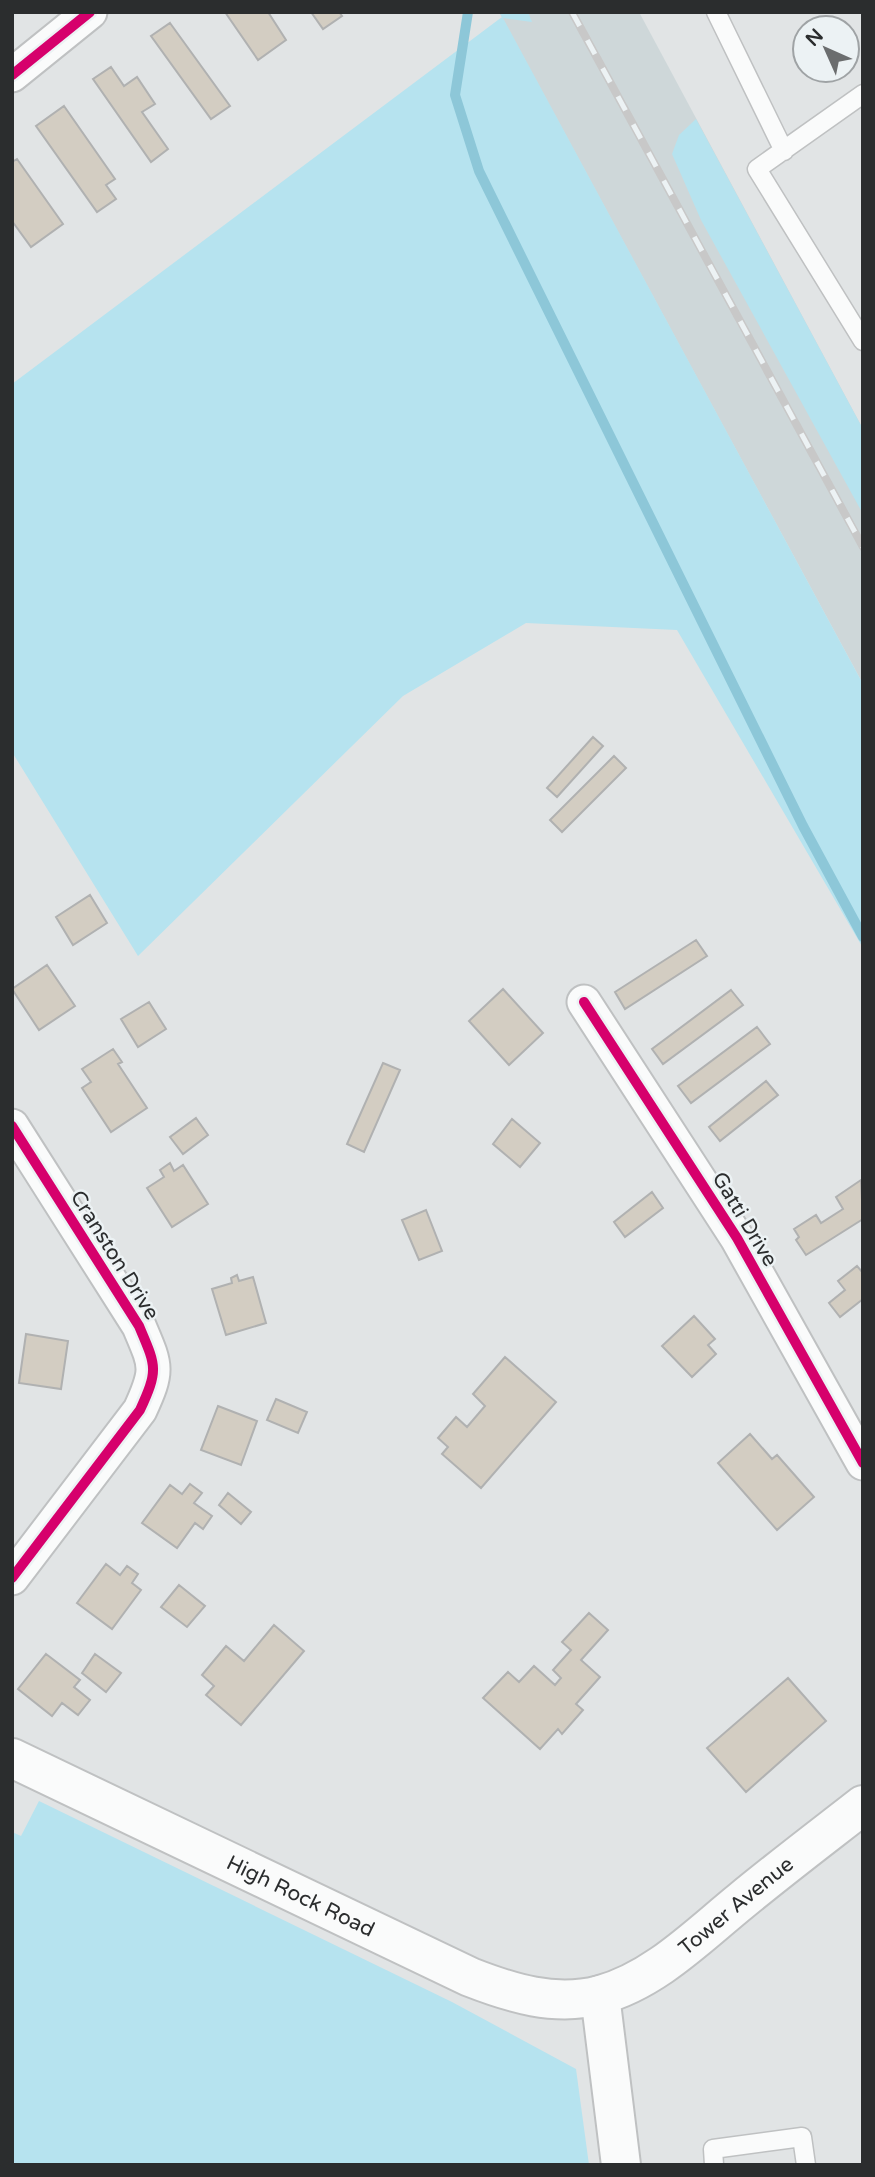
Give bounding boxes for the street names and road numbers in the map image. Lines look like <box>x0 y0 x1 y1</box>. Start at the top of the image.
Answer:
street label: Gatti Drive <box>707 1167 783 1271</box>
street label: Cranston Drive <box>65 1186 164 1325</box>
street label: High Rock Road <box>222 1850 379 1943</box>
street label: Tower Avenue <box>674 1852 799 1961</box>

